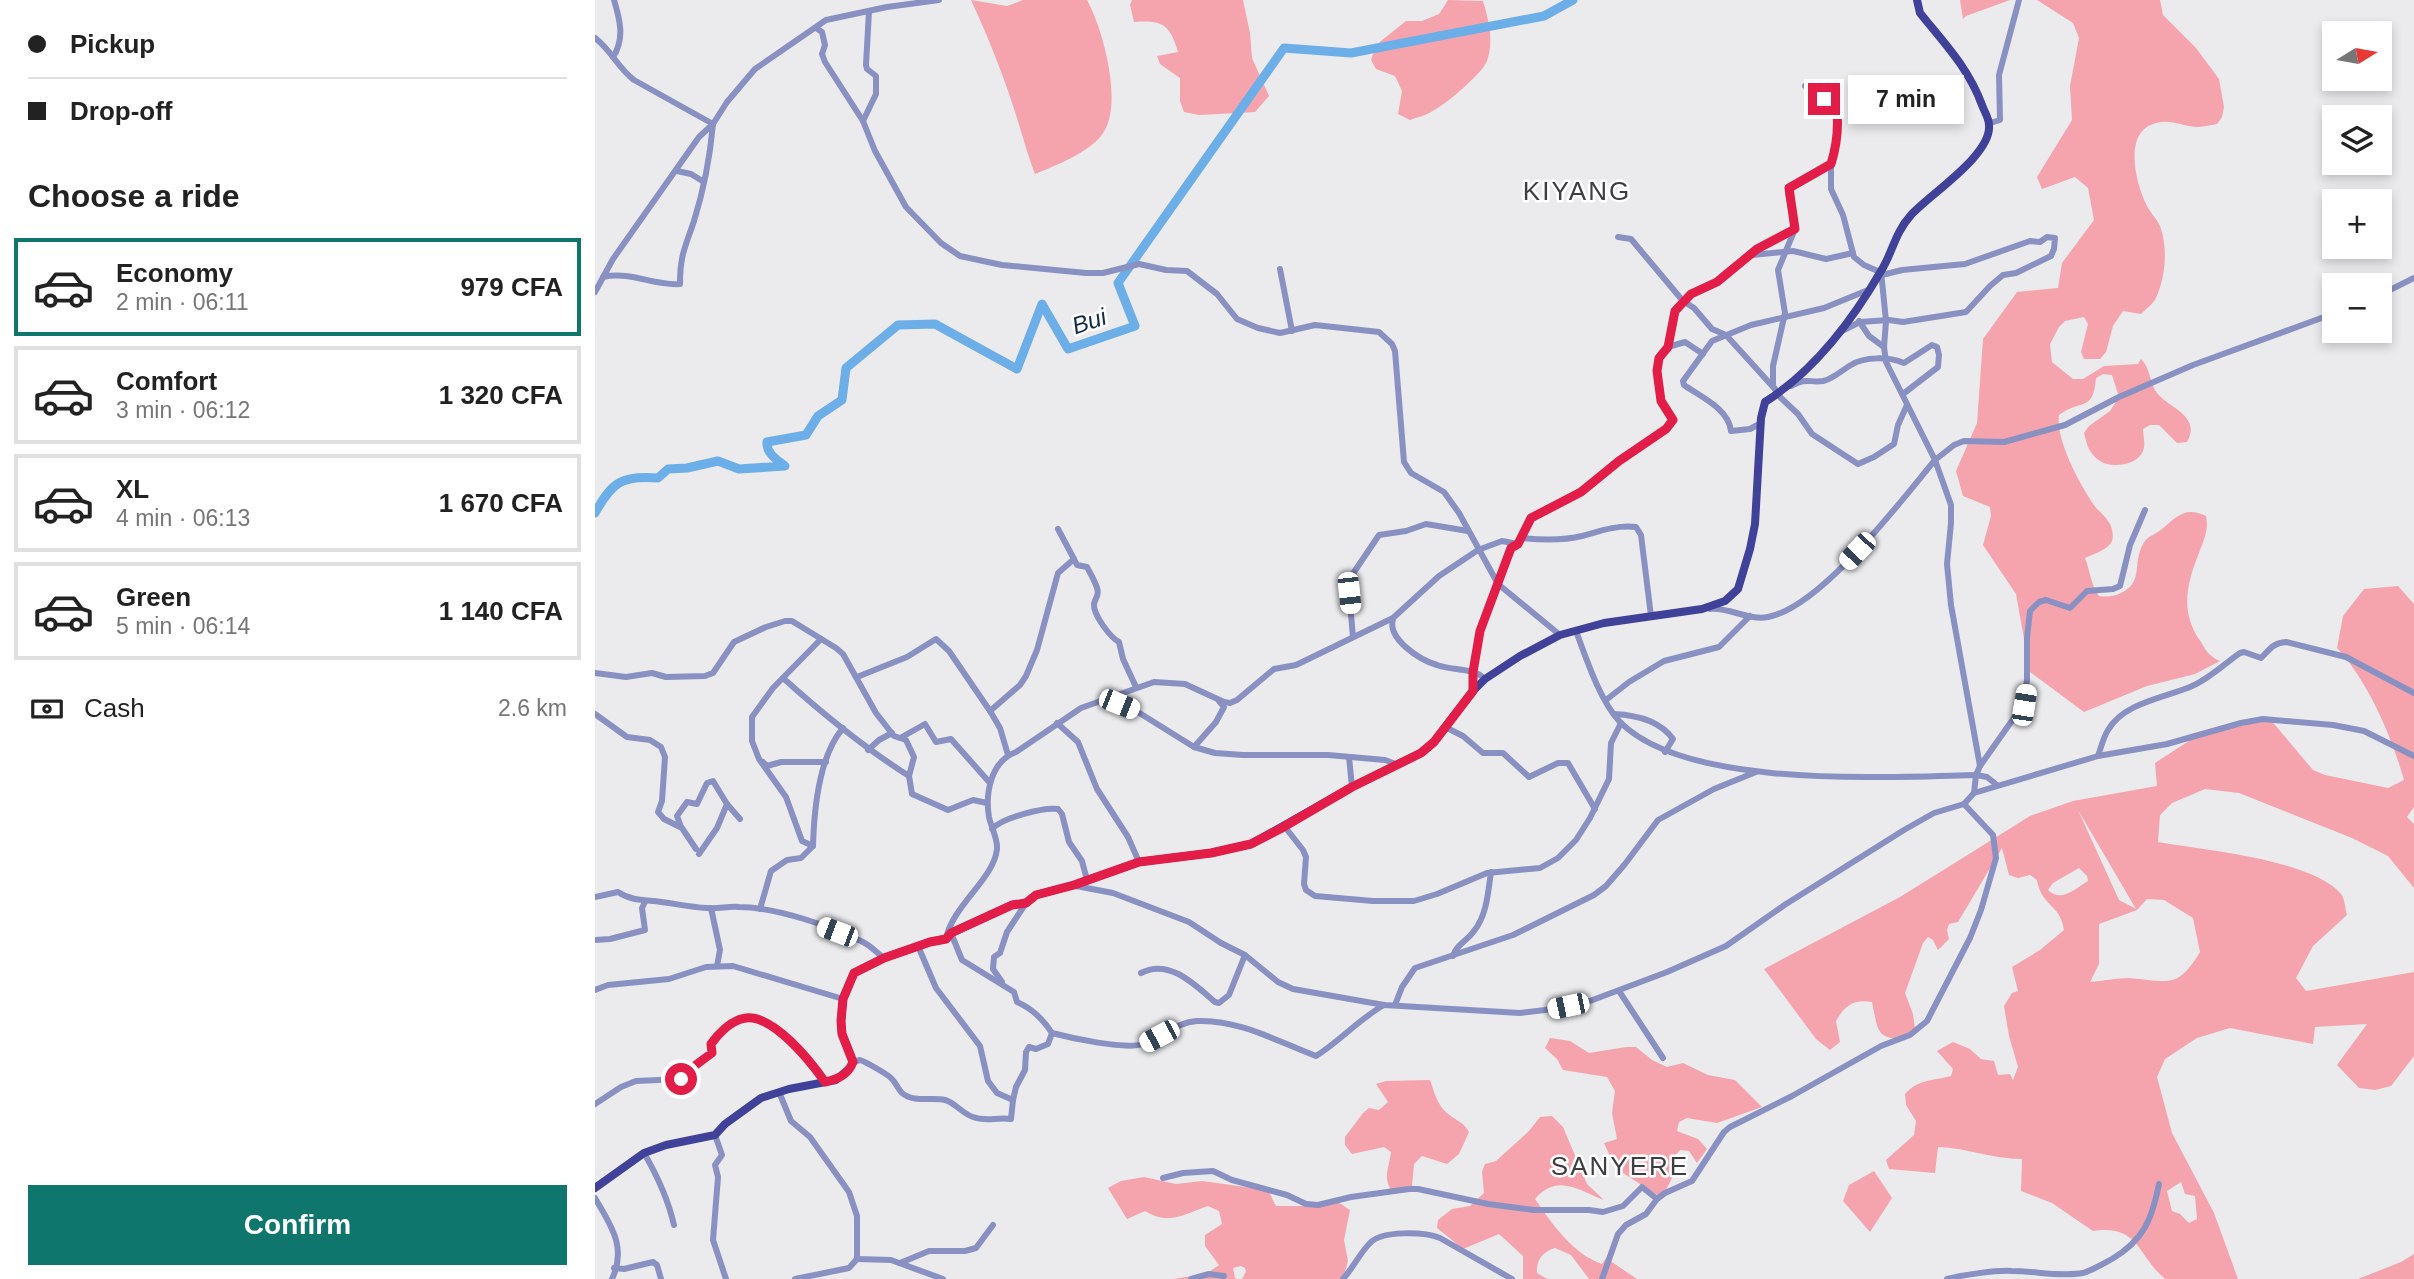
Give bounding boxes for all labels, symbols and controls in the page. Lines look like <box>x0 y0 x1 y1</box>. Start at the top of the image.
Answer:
north arrow <box>2322 21 2392 91</box>
map controls <box>2322 21 2392 343</box>
text: Pickup <box>70 29 155 59</box>
callout: 7 min <box>1849 74 1964 124</box>
route end <box>1808 83 1840 115</box>
text: 7 min <box>1876 86 1936 112</box>
text: Drop-off <box>70 96 173 126</box>
button: layers <box>2322 105 2392 175</box>
district label: KIYANG <box>1523 176 1631 206</box>
text: Choose a ride <box>28 178 240 214</box>
button: + <box>2322 189 2392 259</box>
icon: car <box>32 256 95 319</box>
text: Economy <box>116 258 233 288</box>
text: 979 CFA <box>460 272 563 302</box>
button: − <box>2322 273 2392 343</box>
text: 2 min · 06:11 <box>116 289 249 315</box>
water label: Bui <box>1068 303 1110 339</box>
icon: car <box>32 364 95 427</box>
text: Comfort <box>116 366 217 396</box>
text: 1 320 CFA <box>439 380 563 410</box>
text: 3 min · 06:12 <box>116 397 250 423</box>
icon: car <box>32 472 95 535</box>
text: XL <box>116 474 149 504</box>
text: 1 670 CFA <box>439 488 563 518</box>
text: 4 min · 06:13 <box>116 505 250 531</box>
car <box>1835 528 1880 574</box>
car <box>1337 571 1362 615</box>
icon: car <box>32 580 95 643</box>
text: Green <box>116 582 191 612</box>
text: 1 140 CFA <box>439 596 563 626</box>
text: 5 min · 06:14 <box>116 613 250 639</box>
car <box>2011 683 2038 727</box>
car <box>1096 686 1143 722</box>
icon: cash <box>28 690 66 728</box>
text: Cash <box>84 693 145 723</box>
text: 2.6 km <box>498 695 567 721</box>
car <box>814 915 861 949</box>
car <box>1546 991 1591 1021</box>
car <box>1136 1017 1183 1055</box>
route start <box>665 1063 697 1095</box>
district label: SANYERE <box>1551 1151 1689 1181</box>
button: Confirm <box>28 1185 567 1265</box>

